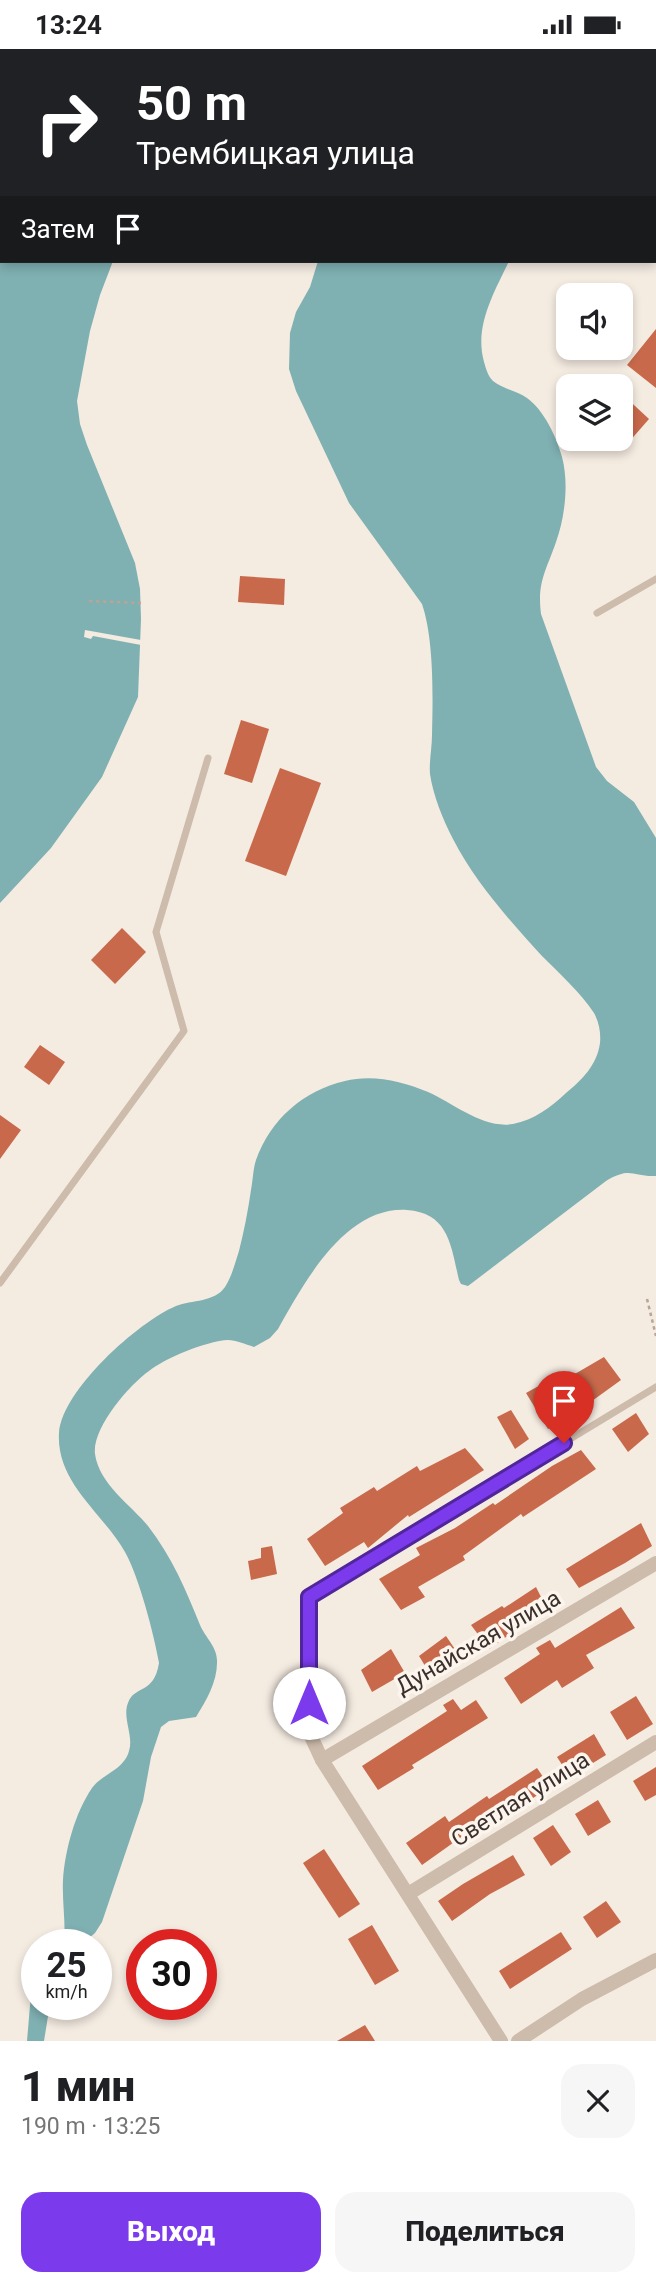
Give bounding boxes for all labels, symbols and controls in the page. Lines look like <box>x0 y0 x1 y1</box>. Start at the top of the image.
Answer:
text: 13:24 <box>35 10 102 40</box>
text: 50 m <box>136 75 247 132</box>
icon: right <box>21 77 112 168</box>
text: Трембицкая улица <box>136 134 415 172</box>
icon: arrive <box>109 210 147 248</box>
text: Затем <box>21 214 95 244</box>
map controls <box>556 283 633 451</box>
button: sound <box>556 283 633 360</box>
button: layers <box>556 374 633 451</box>
pin <box>534 1371 594 1443</box>
icon: arrive <box>545 1382 583 1420</box>
street label: Дунайская улица <box>391 1584 565 1701</box>
position arrow <box>272 1666 346 1740</box>
street label: Светлая улица <box>446 1746 594 1853</box>
speed limit sign: 30 <box>126 1929 217 2020</box>
text: 25 <box>46 1945 87 1986</box>
text: km/h <box>45 1981 88 2002</box>
text: 1 мин <box>21 2062 135 2111</box>
button: close <box>561 2064 635 2138</box>
text: 190 m · 13:25 <box>21 2113 160 2140</box>
button: Выход <box>21 2192 321 2272</box>
button: Поделиться <box>335 2192 635 2272</box>

